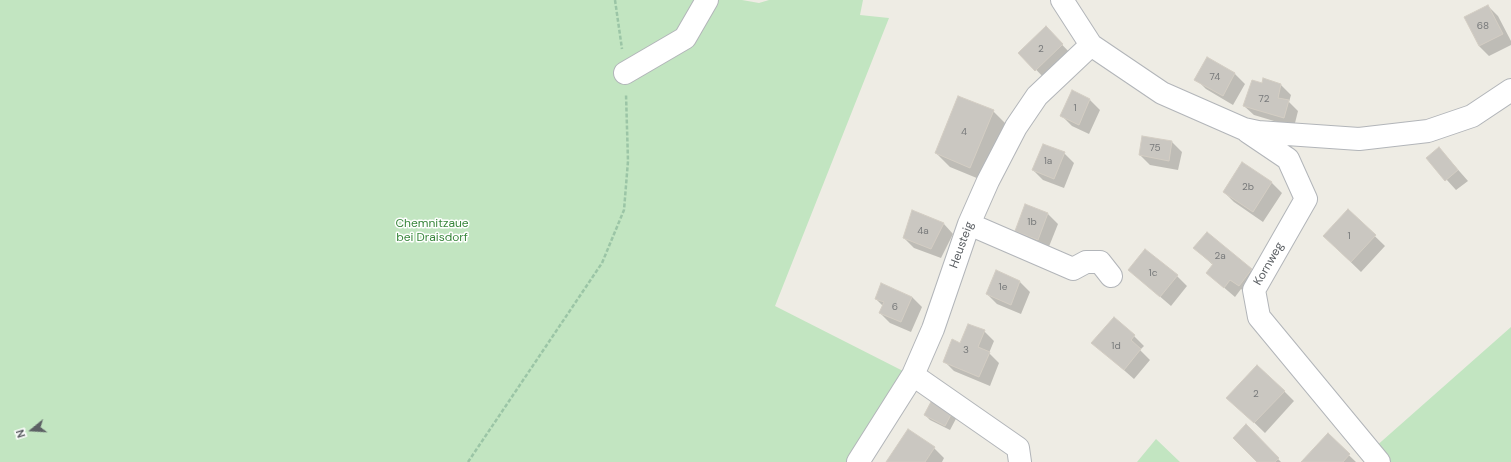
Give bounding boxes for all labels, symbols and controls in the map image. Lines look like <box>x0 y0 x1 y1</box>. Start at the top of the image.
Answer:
house number: 68 <box>1477 20 1489 32</box>
house number: 2 <box>1038 43 1044 55</box>
house number: 74 <box>1210 71 1220 83</box>
house number: 72 <box>1259 93 1269 105</box>
house number: 1 <box>1073 102 1077 114</box>
house number: 4 <box>961 126 967 138</box>
house number: 75 <box>1149 142 1161 154</box>
house number: 1a <box>1044 155 1052 167</box>
house number: 2b <box>1242 181 1254 193</box>
house number: 1b <box>1027 216 1037 228</box>
park label: Chemnitzaue bei Draisdorf <box>395 217 469 245</box>
street label: Heusteig <box>947 220 977 270</box>
house number: 4a <box>917 225 929 237</box>
house number: 1 <box>1347 230 1351 242</box>
street label: Kornweg <box>1251 240 1287 288</box>
house number: 2a <box>1214 250 1226 262</box>
house number: 1c <box>1149 267 1157 279</box>
house number: 1e <box>999 281 1007 293</box>
house number: 6 <box>892 301 898 313</box>
house number: 1d <box>1111 340 1121 352</box>
house number: 3 <box>963 344 969 356</box>
house number: 2 <box>1253 388 1259 400</box>
north arrow <box>12 410 52 450</box>
text: N <box>13 428 28 440</box>

